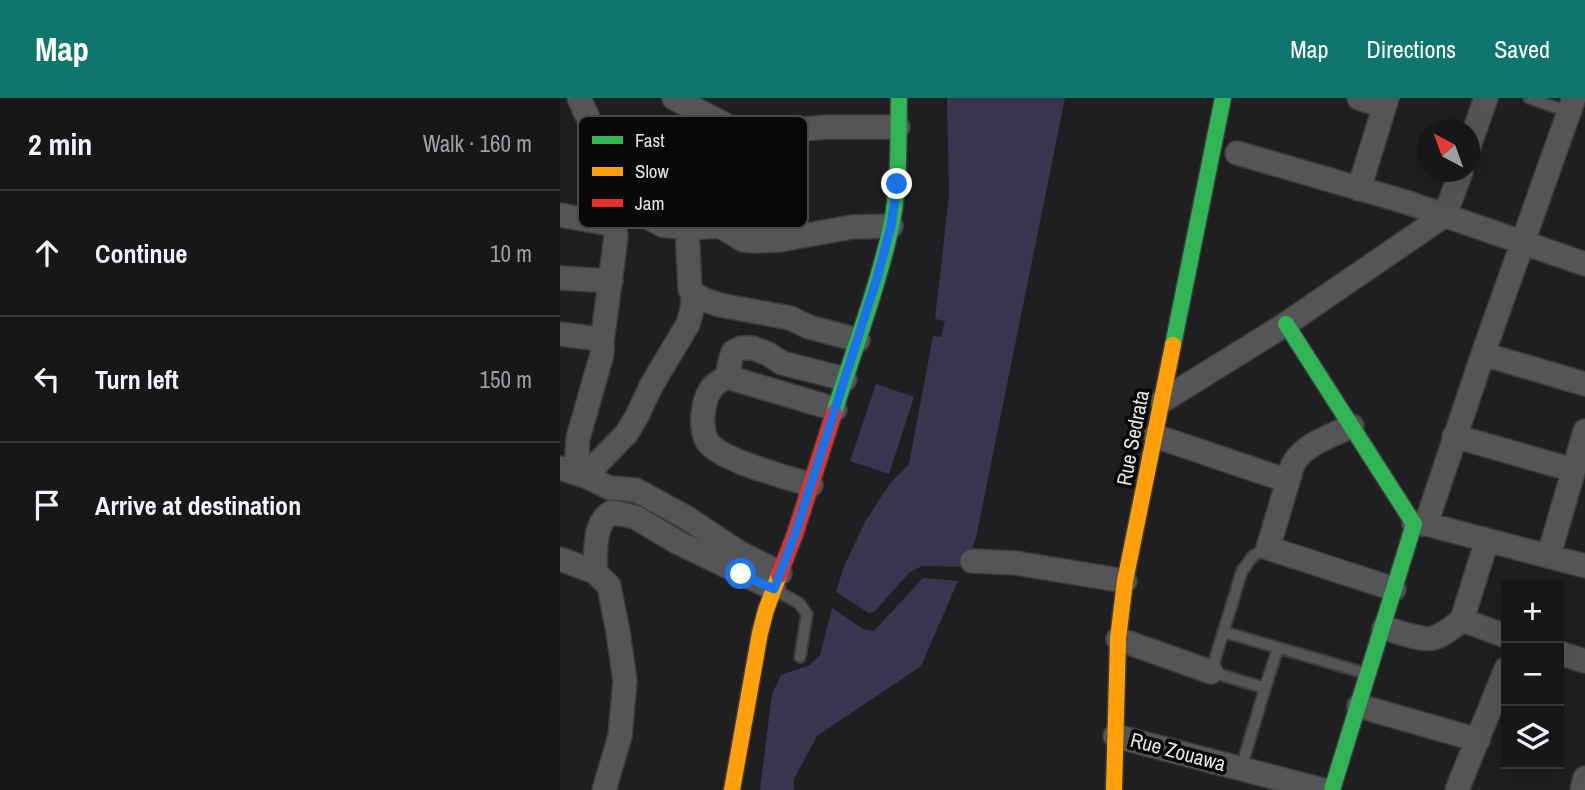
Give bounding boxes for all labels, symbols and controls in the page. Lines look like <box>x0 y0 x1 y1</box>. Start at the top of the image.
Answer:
text: Map <box>35 27 89 71</box>
text: Map <box>1290 33 1328 65</box>
text: Directions <box>1366 33 1456 65</box>
text: Saved <box>1494 33 1550 65</box>
legend <box>578 116 808 228</box>
north arrow <box>1417 119 1480 182</box>
text: 2 min <box>28 124 92 164</box>
text: Fast <box>635 127 665 153</box>
text: Walk · 160 m <box>423 128 532 159</box>
text: Slow <box>635 158 670 184</box>
route end <box>881 168 912 199</box>
text: Jam <box>635 190 664 216</box>
icon: ahead <box>28 234 66 272</box>
text: Continue <box>95 236 187 271</box>
text: 10 m <box>490 238 532 269</box>
icon: left <box>28 360 66 398</box>
text: Turn left <box>95 362 179 397</box>
text: 150 m <box>480 364 532 395</box>
street label: Rue Sedrata <box>1109 387 1156 488</box>
icon: arrive <box>28 486 66 524</box>
text: Arrive at destination <box>95 488 301 523</box>
route start <box>725 558 756 589</box>
map controls <box>1501 580 1564 769</box>
button: + <box>1501 580 1564 643</box>
button: − <box>1501 643 1564 706</box>
button: layers <box>1501 706 1564 769</box>
street label: Rue Zouawa <box>1127 725 1229 778</box>

